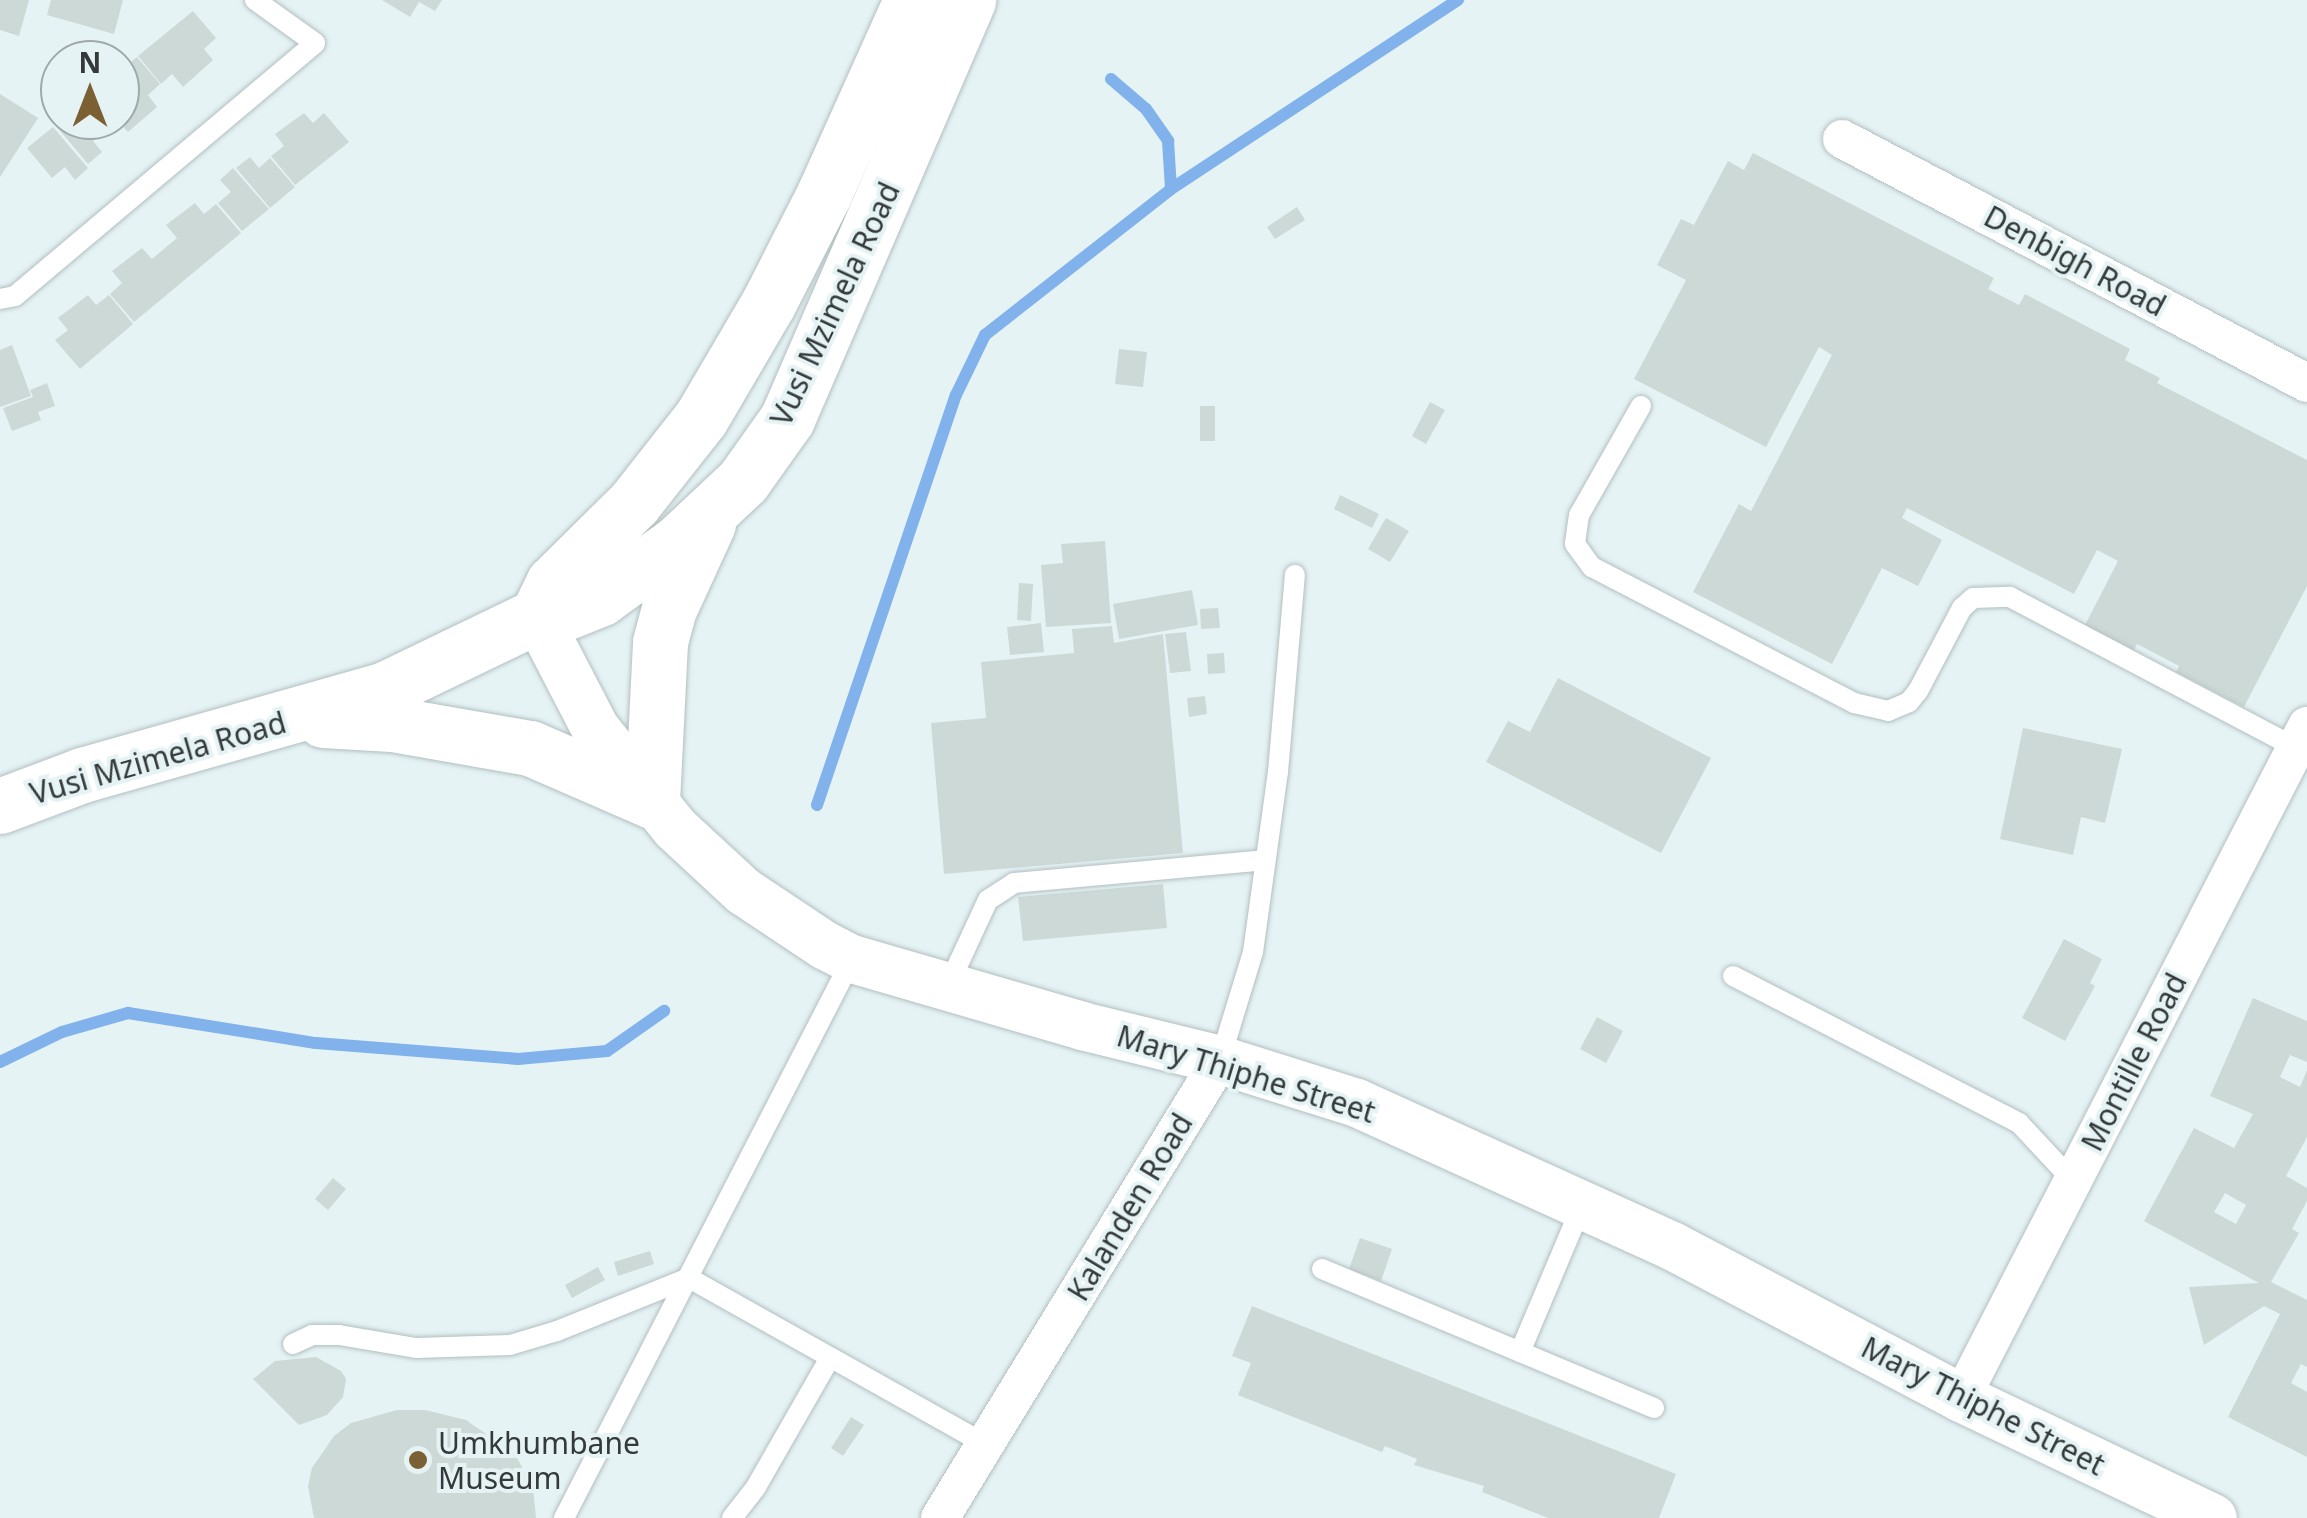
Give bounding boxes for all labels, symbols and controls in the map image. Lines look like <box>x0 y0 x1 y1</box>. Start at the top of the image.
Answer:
north arrow <box>40 40 140 140</box>
text: N <box>79 43 101 81</box>
street label: Vusi Mzimela Road <box>763 176 907 432</box>
street label: Denbigh Road <box>1978 198 2172 324</box>
street label: Vusi Mzimela Road <box>26 704 290 812</box>
street label: Montille Road <box>2074 967 2194 1157</box>
street label: Mary Thiphe Street <box>1113 1018 1379 1130</box>
street label: Kalanden Road <box>1060 1107 1200 1307</box>
street label: Mary Thiphe Street <box>1855 1329 2111 1483</box>
place label: Umkhumbane Museum <box>438 1425 640 1496</box>
marker: Umkhumbane Museum <box>407 1449 429 1471</box>

